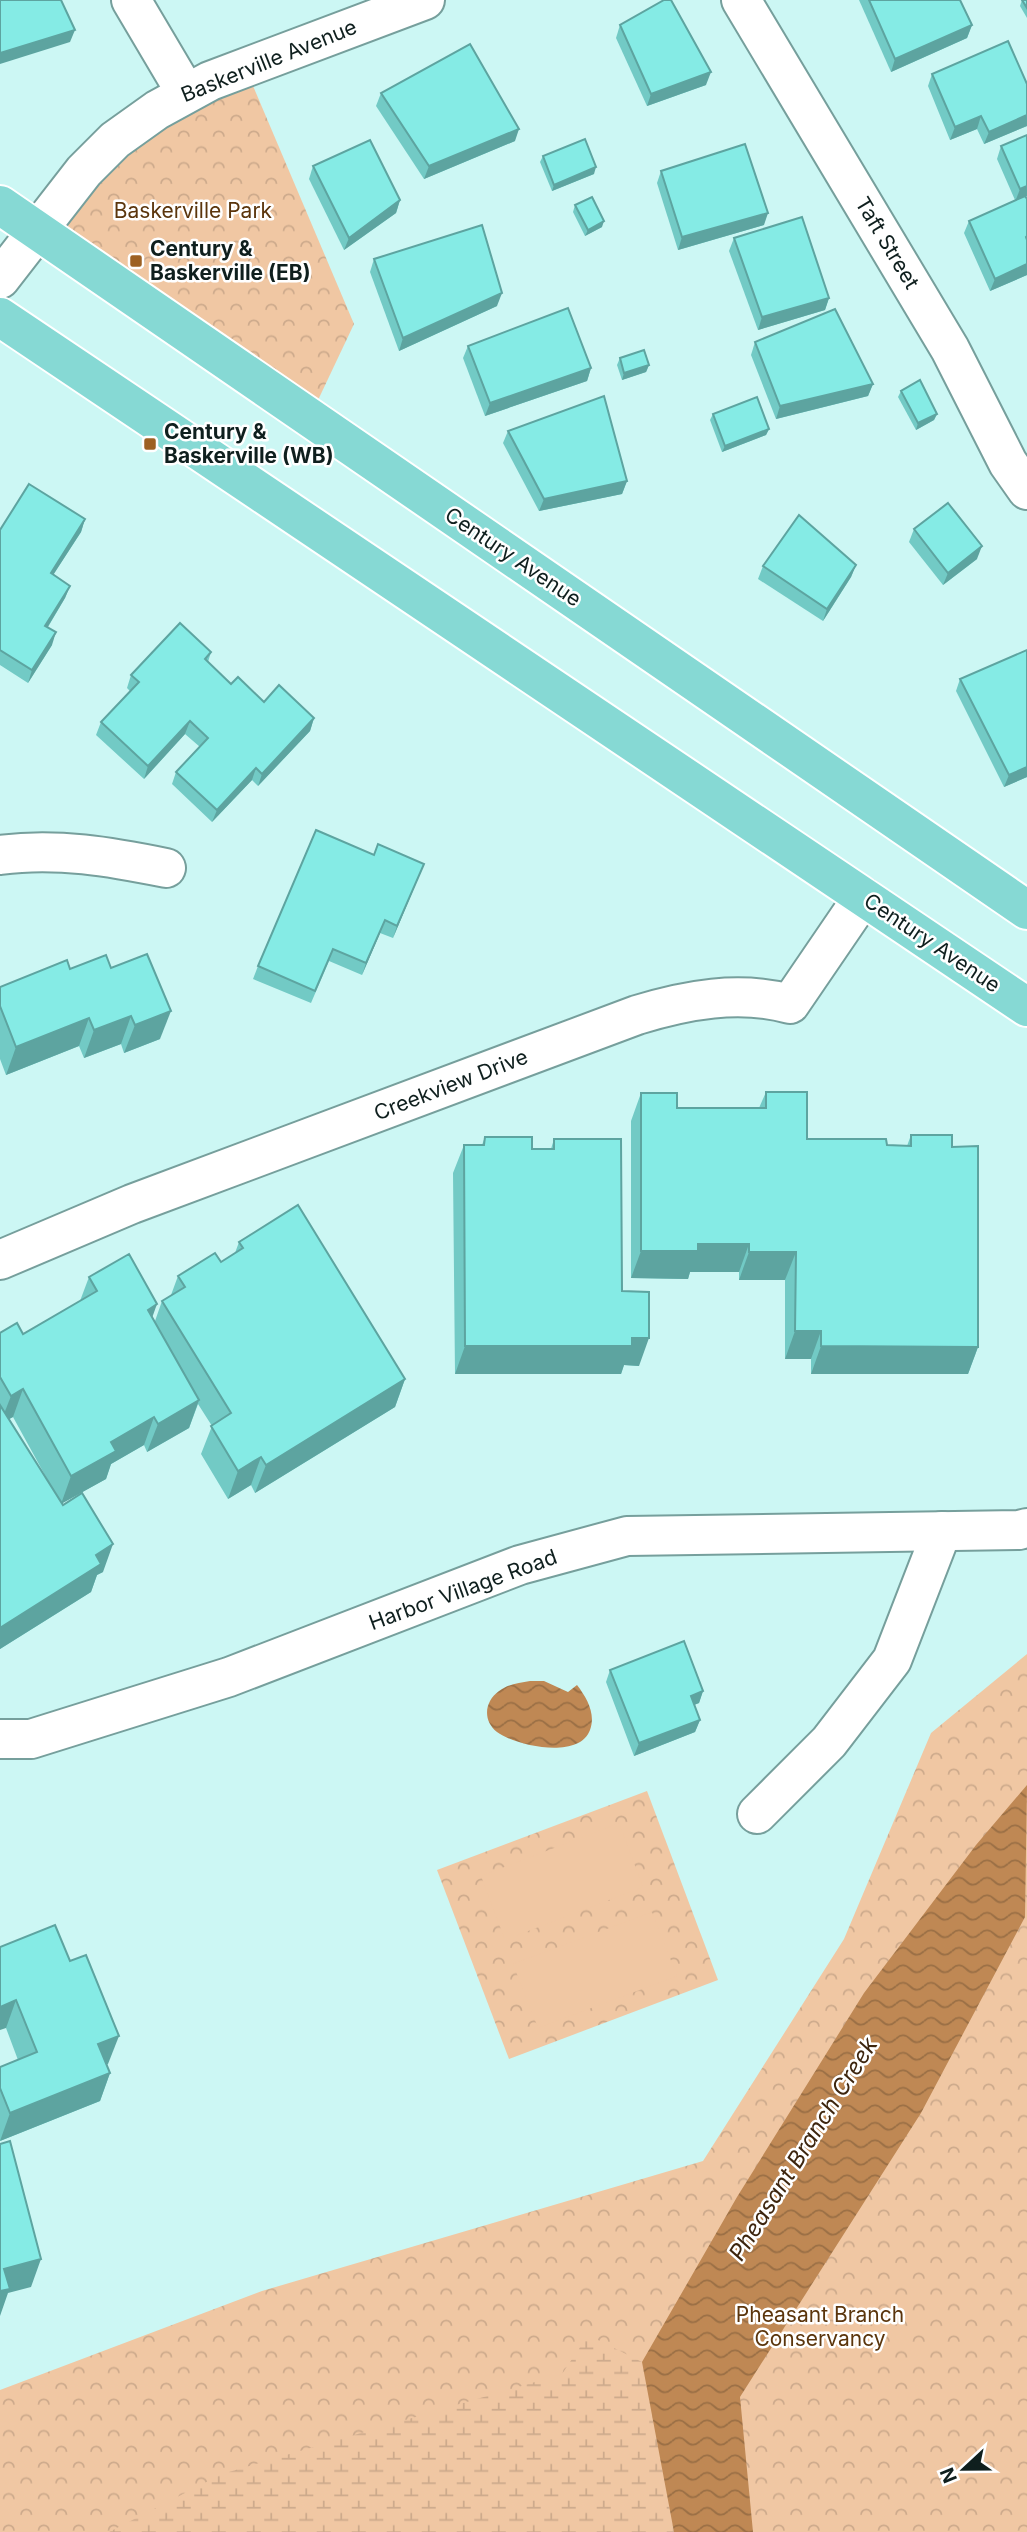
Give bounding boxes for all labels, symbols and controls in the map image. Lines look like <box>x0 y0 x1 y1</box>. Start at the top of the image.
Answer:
street label: Baskerville Avenue <box>177 14 360 107</box>
street label: Taft Street <box>850 192 925 293</box>
park label: Baskerville Park <box>114 198 273 223</box>
place label: Century & Baskerville (EB) <box>150 236 311 285</box>
marker: Century & Baskerville (EB) <box>128 253 144 269</box>
place label: Century & Baskerville (WB) <box>164 419 334 468</box>
marker: Century & Baskerville (WB) <box>142 436 158 452</box>
street label: Century Avenue <box>440 502 586 611</box>
street label: Century Avenue <box>859 888 1005 997</box>
street label: Creekview Drive <box>370 1044 531 1125</box>
street label: Harbor Village Road <box>365 1544 560 1635</box>
water label: Pheasant Branch Creek <box>723 2032 883 2266</box>
park label: Pheasant Branch Conservancy <box>736 2302 904 2351</box>
north arrow <box>929 2434 999 2504</box>
text: N <box>935 2464 962 2486</box>

